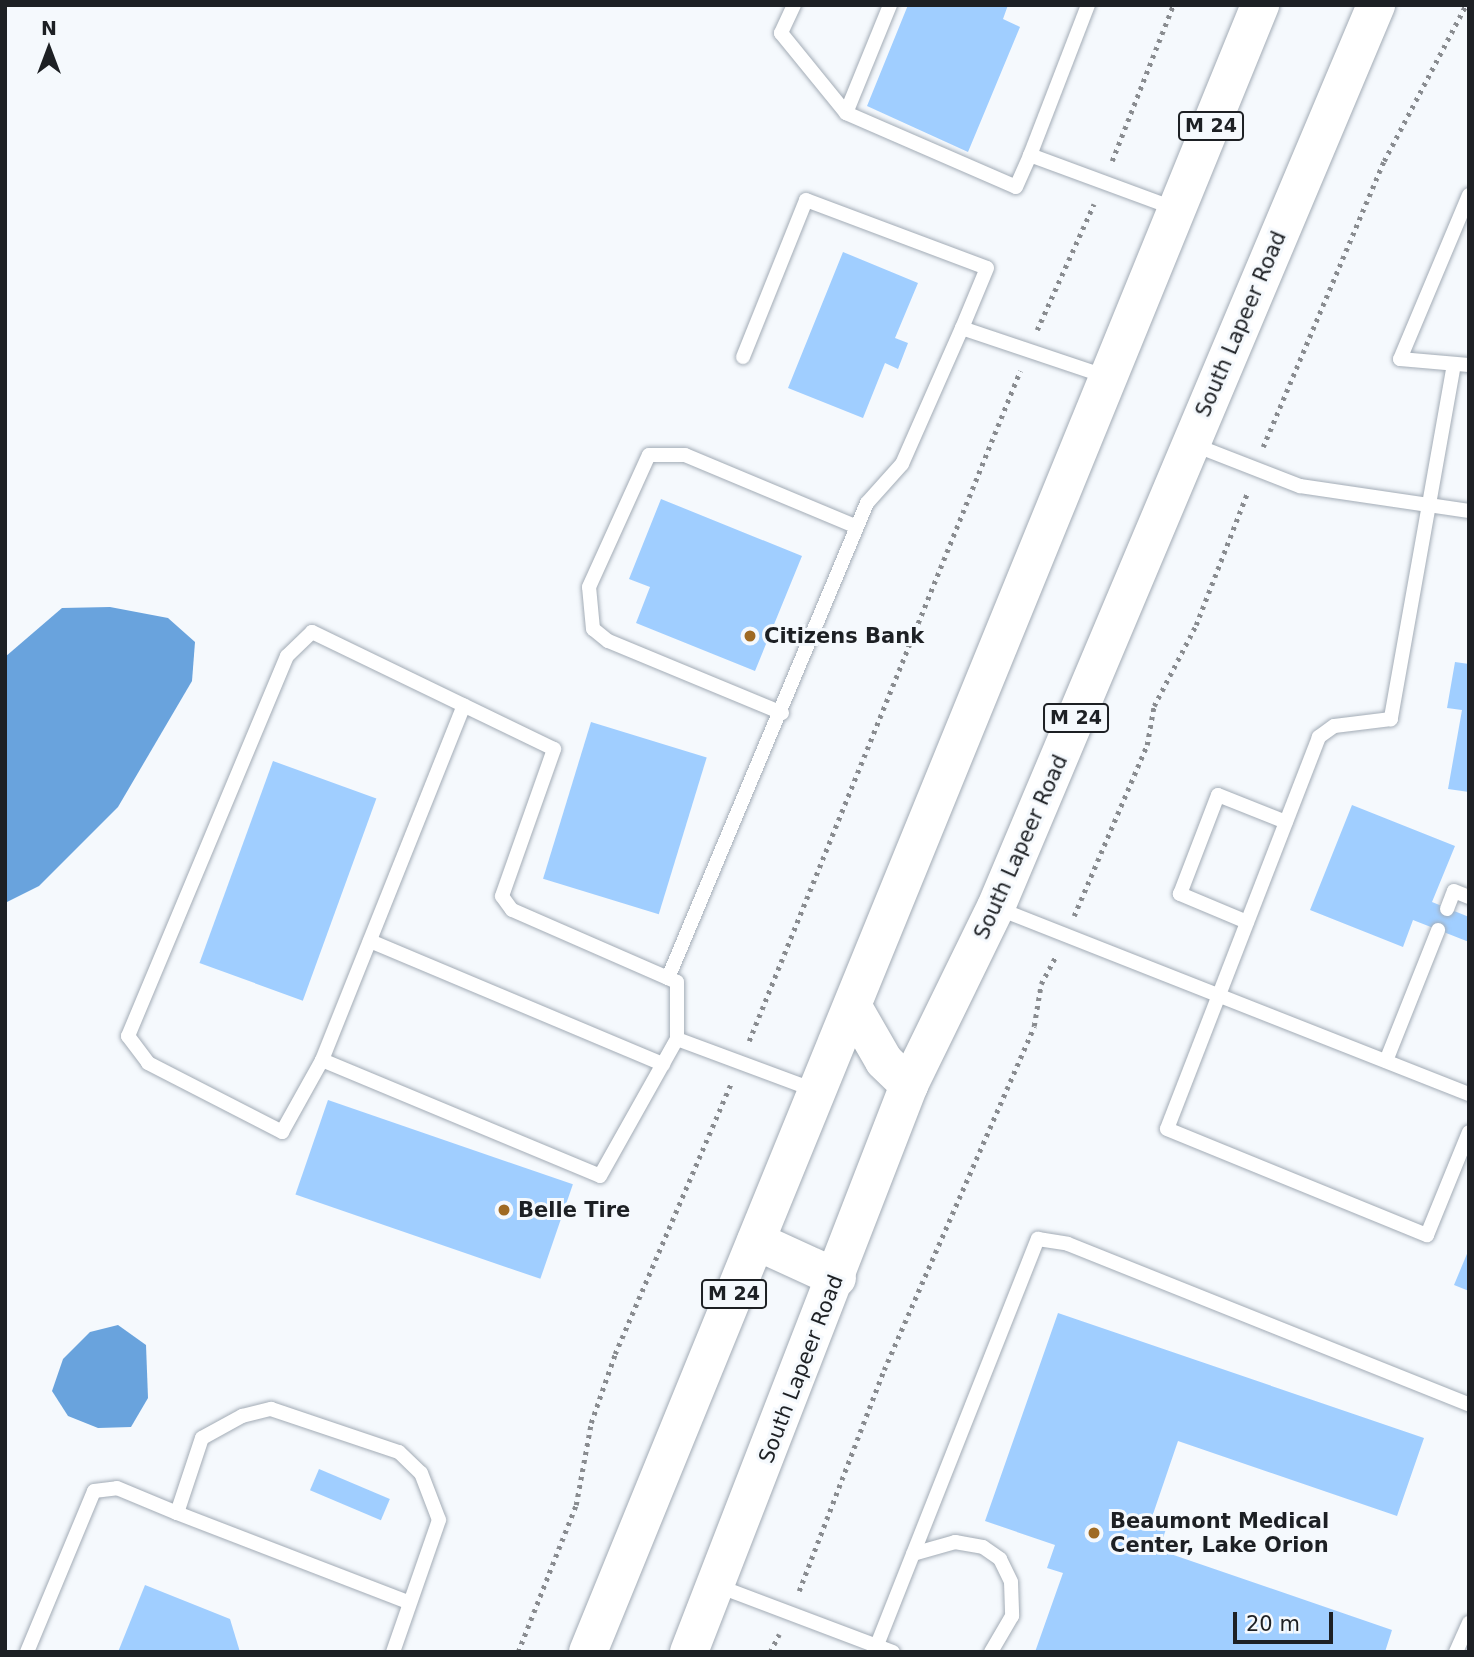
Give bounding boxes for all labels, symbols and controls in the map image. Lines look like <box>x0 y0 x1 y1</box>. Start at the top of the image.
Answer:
north arrow <box>14 14 84 84</box>
text: N <box>41 17 57 39</box>
road number: M 24 <box>1178 110 1244 142</box>
street label: South Lapeer Road <box>1190 227 1292 421</box>
place label: Citizens Bank <box>764 623 924 649</box>
marker: Citizens Bank <box>742 628 758 644</box>
road number: M 24 <box>1043 702 1109 734</box>
street label: South Lapeer Road <box>969 751 1073 943</box>
place label: Belle Tire <box>518 1197 630 1223</box>
marker: Belle Tire <box>496 1202 512 1218</box>
street label: South Lapeer Road <box>753 1271 849 1467</box>
road number: M 24 <box>701 1278 767 1310</box>
place label: Beaumont Medical Center, Lake Orion <box>1110 1508 1329 1558</box>
marker: Beaumont Medical Center, Lake Orion <box>1084 1523 1104 1543</box>
scale bar <box>1236 1598 1336 1642</box>
text: 20 m <box>1246 1612 1300 1636</box>

